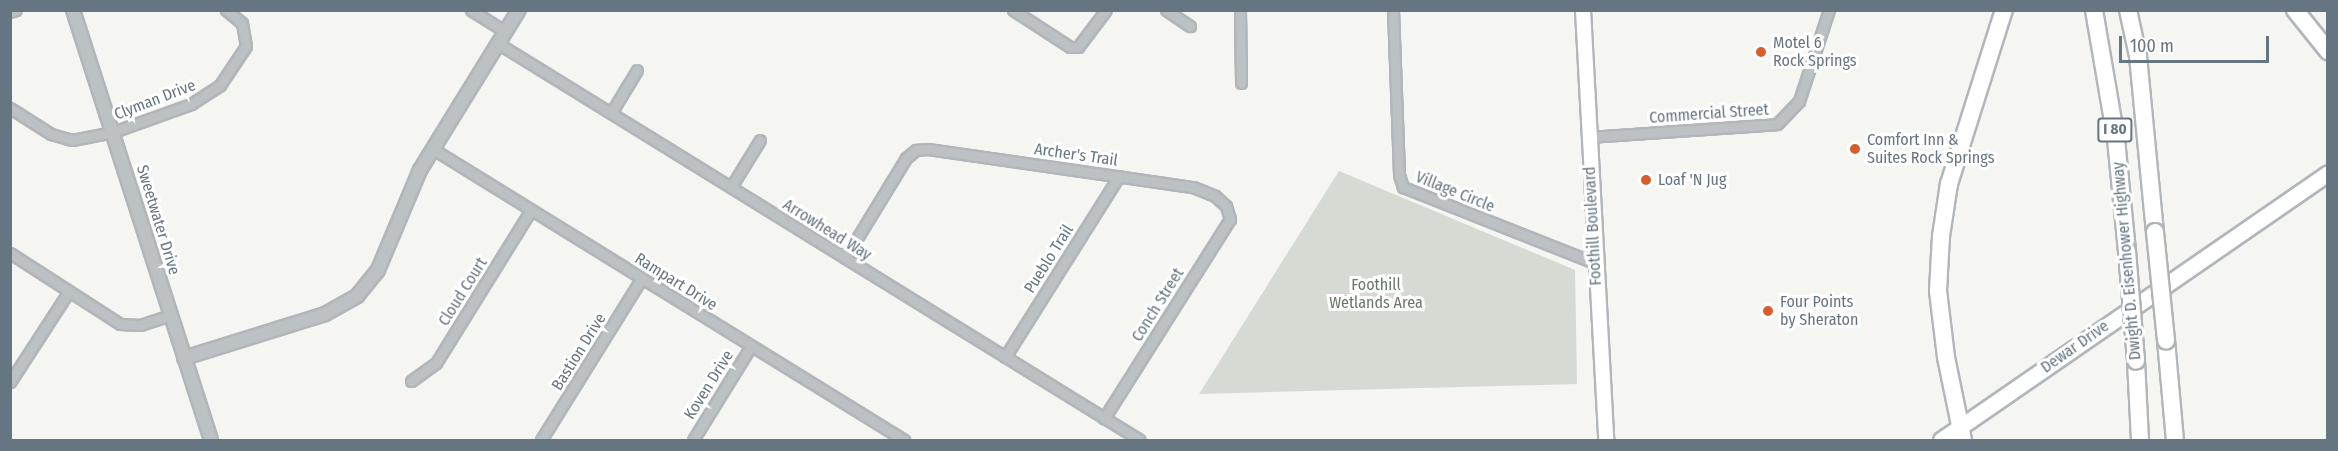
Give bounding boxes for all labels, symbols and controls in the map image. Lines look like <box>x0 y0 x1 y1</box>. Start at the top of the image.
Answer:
scale bar <box>2122 24 2272 62</box>
place label: Motel 6 Rock Springs <box>1773 33 1857 71</box>
text: 100 m <box>2130 35 2174 57</box>
marker: Motel 6 Rock Springs <box>1754 45 1768 59</box>
street label: Clyman Drive <box>112 76 198 124</box>
street label: Commercial Street <box>1649 100 1769 128</box>
road number: I 80 <box>2097 118 2133 142</box>
place label: Comfort Inn & Suites Rock Springs <box>1867 130 1995 168</box>
street label: Archer's Trail <box>1033 140 1119 170</box>
marker: Comfort Inn & Suites Rock Springs <box>1848 142 1862 156</box>
street label: Dwight D. Eisenhower Highway <box>2109 161 2145 361</box>
street label: Sweetwater Drive <box>132 163 184 277</box>
street label: Foothill Boulevard <box>1580 166 1606 286</box>
street label: Village Circle <box>1413 167 1497 217</box>
place label: Loaf 'N Jug <box>1658 170 1726 190</box>
marker: Loaf 'N Jug <box>1639 173 1653 187</box>
street label: Arrowhead Way <box>779 195 875 265</box>
street label: Pueblo Trail <box>1020 221 1078 297</box>
street label: Rampart Drive <box>631 249 721 315</box>
street label: Cloud Court <box>435 254 491 330</box>
street label: Conch Street <box>1128 265 1188 345</box>
park label: Foothill Wetlands Area <box>1329 275 1423 313</box>
place label: Four Points by Sheraton <box>1780 292 1858 330</box>
marker: Four Points by Sheraton <box>1761 304 1775 318</box>
street label: Bastion Drive <box>548 310 610 394</box>
street label: Dewar Drive <box>2037 317 2113 377</box>
street label: Koven Drive <box>680 347 738 423</box>

